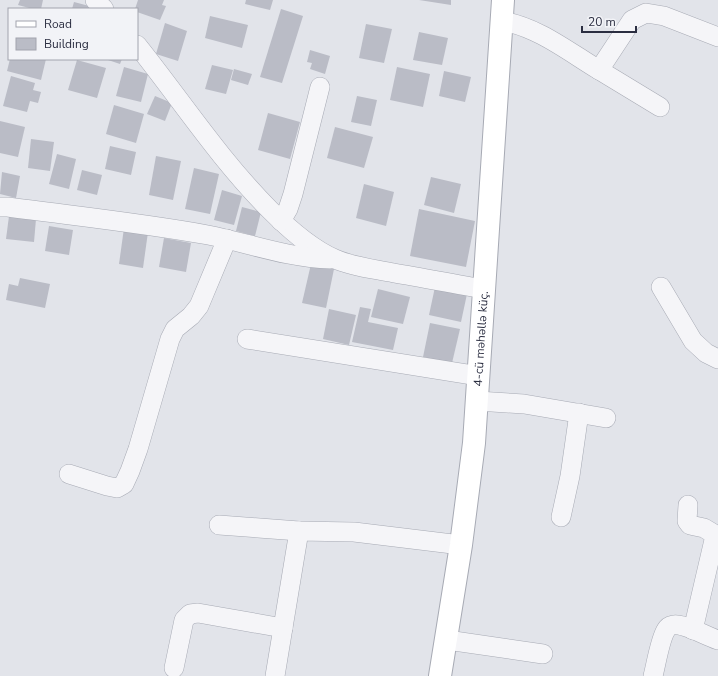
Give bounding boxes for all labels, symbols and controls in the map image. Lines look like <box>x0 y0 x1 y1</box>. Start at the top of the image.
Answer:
legend <box>8 8 138 60</box>
scale bar <box>582 8 636 34</box>
text: 20 m <box>588 14 616 30</box>
text: Road <box>44 16 72 32</box>
text: Building <box>44 36 89 52</box>
street label: 4-cü məhəllə küç. <box>470 291 492 387</box>

